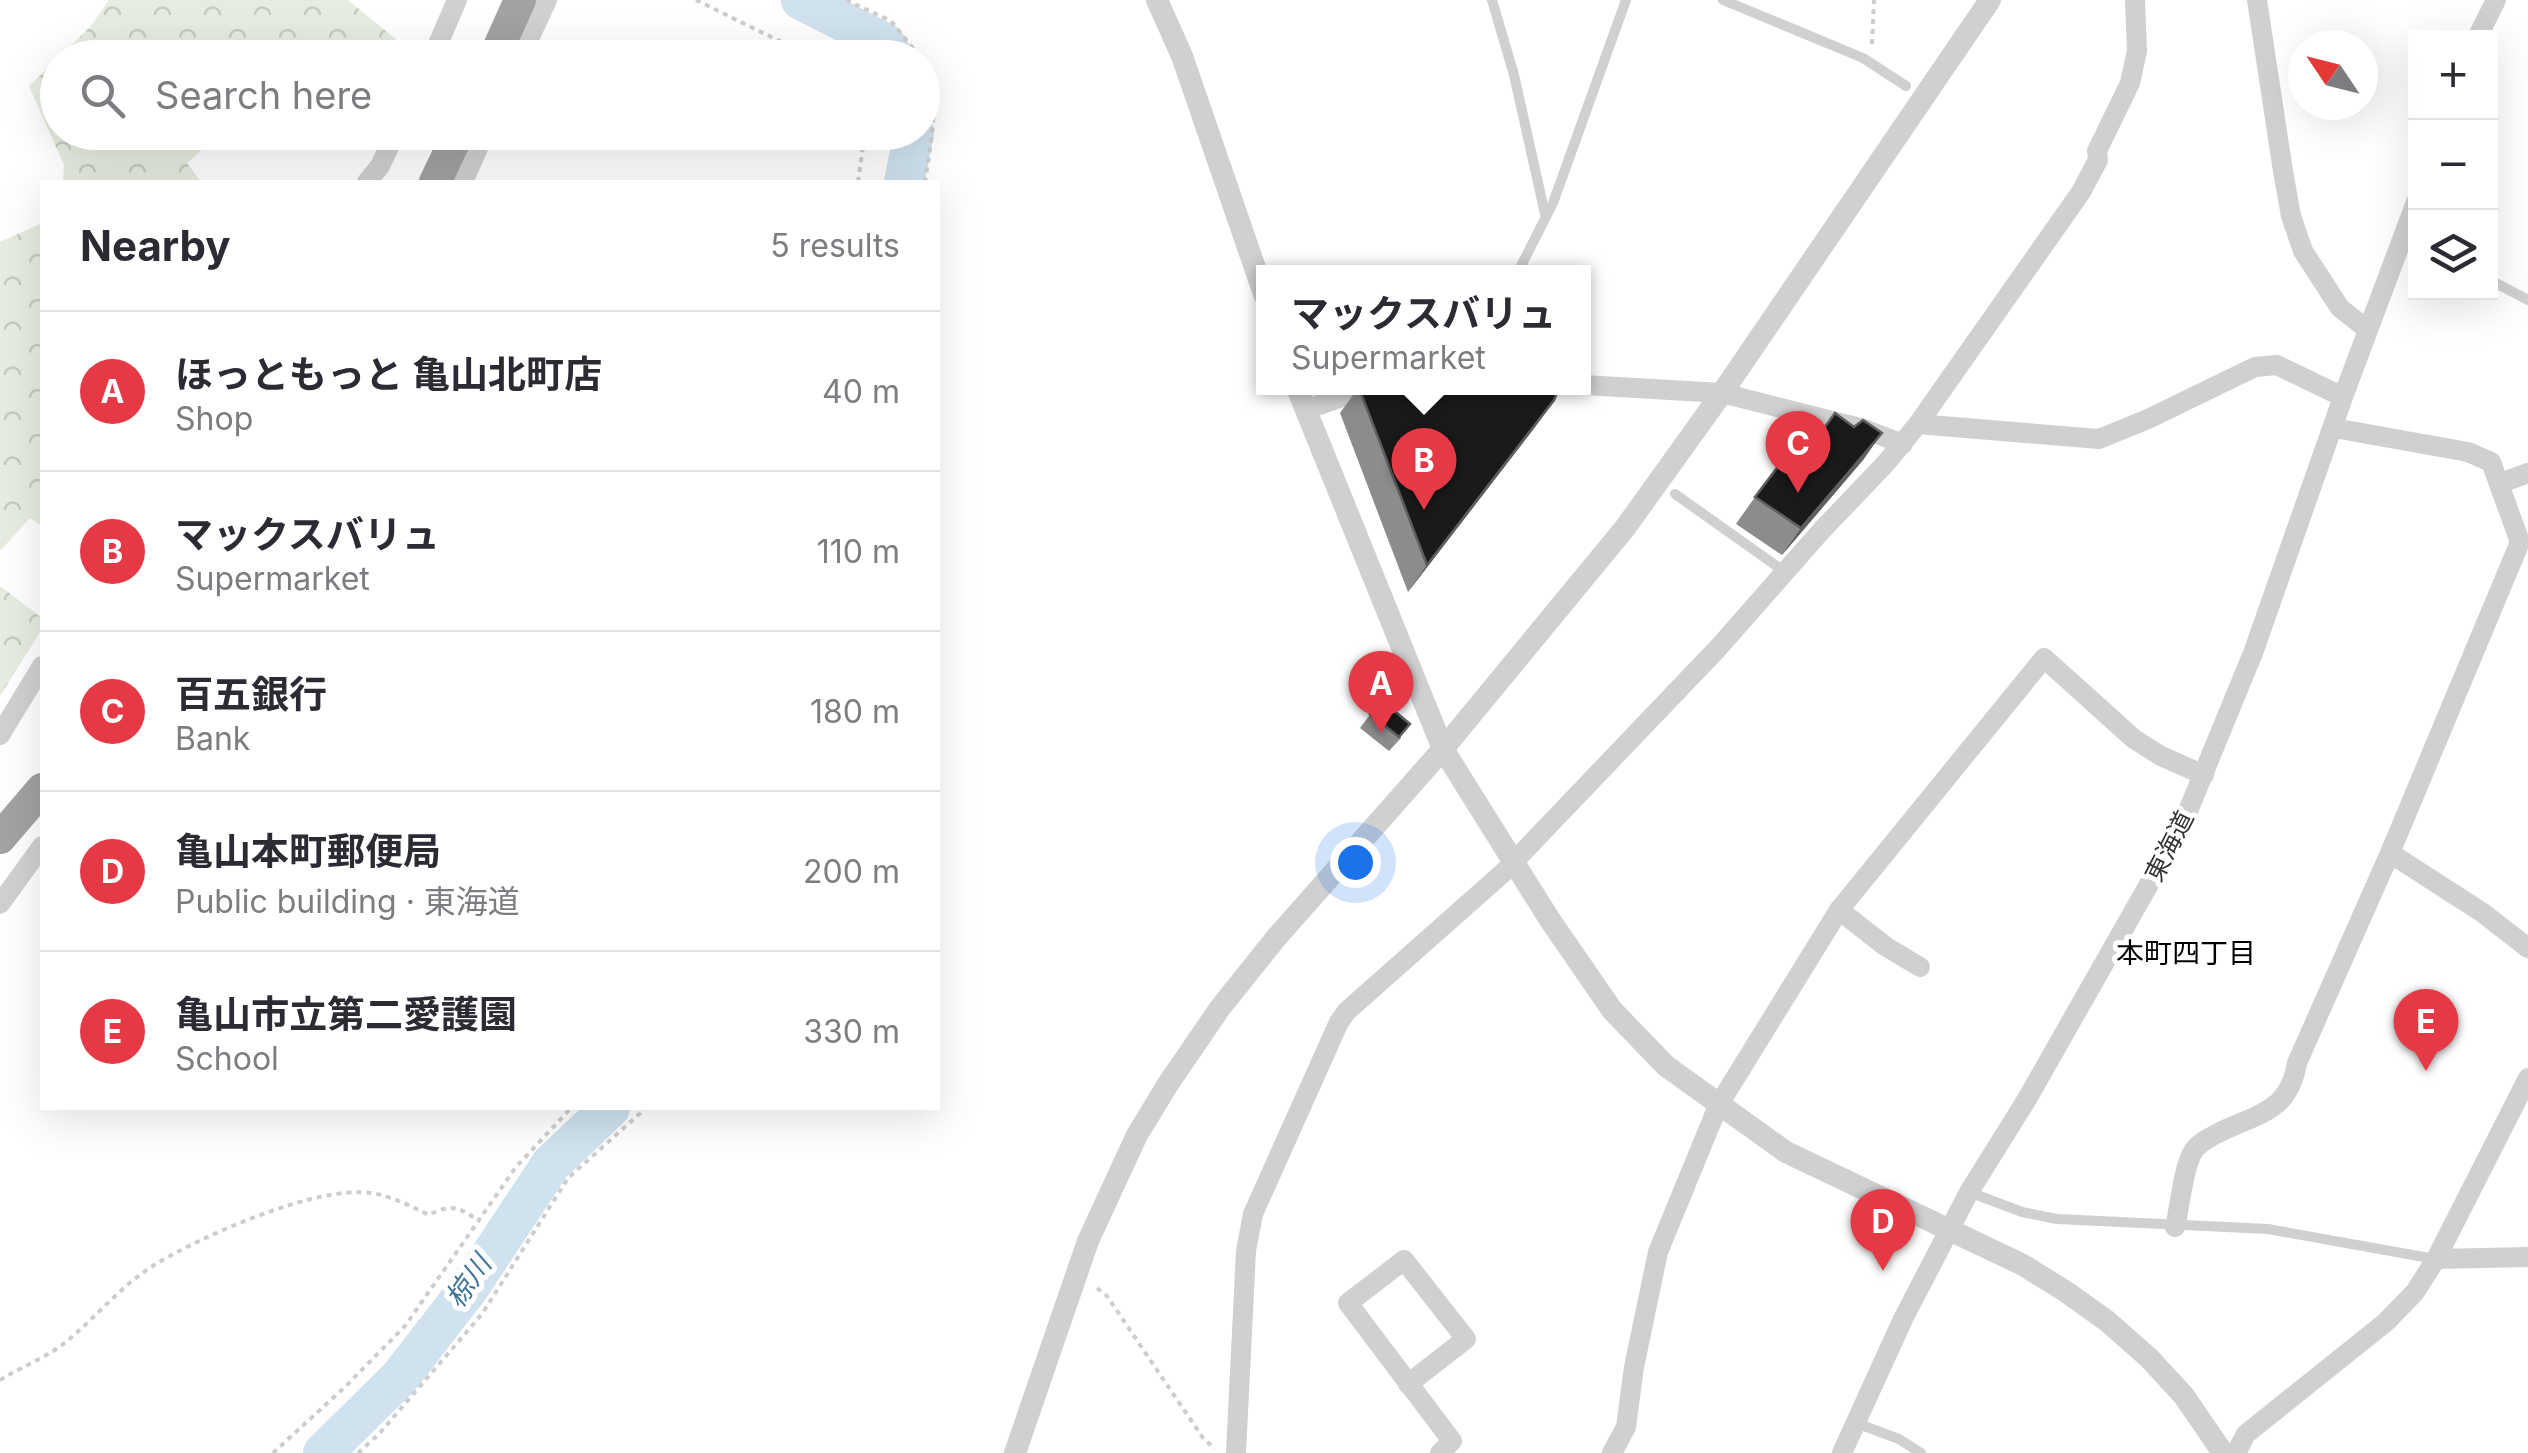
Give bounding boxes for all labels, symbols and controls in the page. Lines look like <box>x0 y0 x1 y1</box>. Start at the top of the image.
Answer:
north arrow <box>2288 30 2378 120</box>
map controls <box>2408 30 2498 300</box>
button: + <box>2408 30 2498 120</box>
search box <box>40 40 940 150</box>
icon: search <box>75 68 130 123</box>
text: Search here <box>155 72 372 118</box>
button: − <box>2408 120 2498 210</box>
button: layers <box>2408 210 2498 300</box>
text: Nearby <box>80 220 231 271</box>
text: 5 results <box>770 226 900 265</box>
popup <box>1256 265 1591 395</box>
text: マックスバリュ <box>1291 290 1556 336</box>
text: Supermarket <box>1291 338 1486 377</box>
text: ほっともっと 亀山北町店 <box>175 351 602 397</box>
text: A <box>101 372 124 411</box>
text: 40 m <box>822 372 900 411</box>
text: Shop <box>175 399 253 438</box>
pin: C <box>1766 410 1830 493</box>
pin: B <box>1392 428 1456 510</box>
text: マックスバリュ <box>175 511 440 557</box>
text: B <box>102 532 123 571</box>
text: 110 m <box>817 532 900 571</box>
text: Supermarket <box>175 559 370 598</box>
pin: A <box>1348 650 1414 733</box>
text: 百五銀行 <box>175 671 327 717</box>
text: C <box>101 692 124 731</box>
text: 180 m <box>810 692 900 731</box>
text: Bank <box>175 719 250 758</box>
street label: 東海道 <box>2139 806 2199 886</box>
text: 亀山本町郵便局 <box>175 828 441 874</box>
your location <box>1330 837 1381 888</box>
text: D <box>101 852 124 891</box>
text: 200 m <box>803 852 900 891</box>
text: Public building · 東海道 <box>175 882 520 921</box>
district label: 本町四丁目 <box>2116 936 2256 970</box>
pin: E <box>2394 988 2458 1071</box>
text: 亀山市立第二愛護園 <box>175 991 517 1037</box>
text: E <box>103 1012 122 1051</box>
text: 330 m <box>803 1012 900 1051</box>
text: School <box>175 1039 279 1078</box>
pin: D <box>1850 1188 1916 1271</box>
water label: 椋川 <box>438 1246 500 1314</box>

